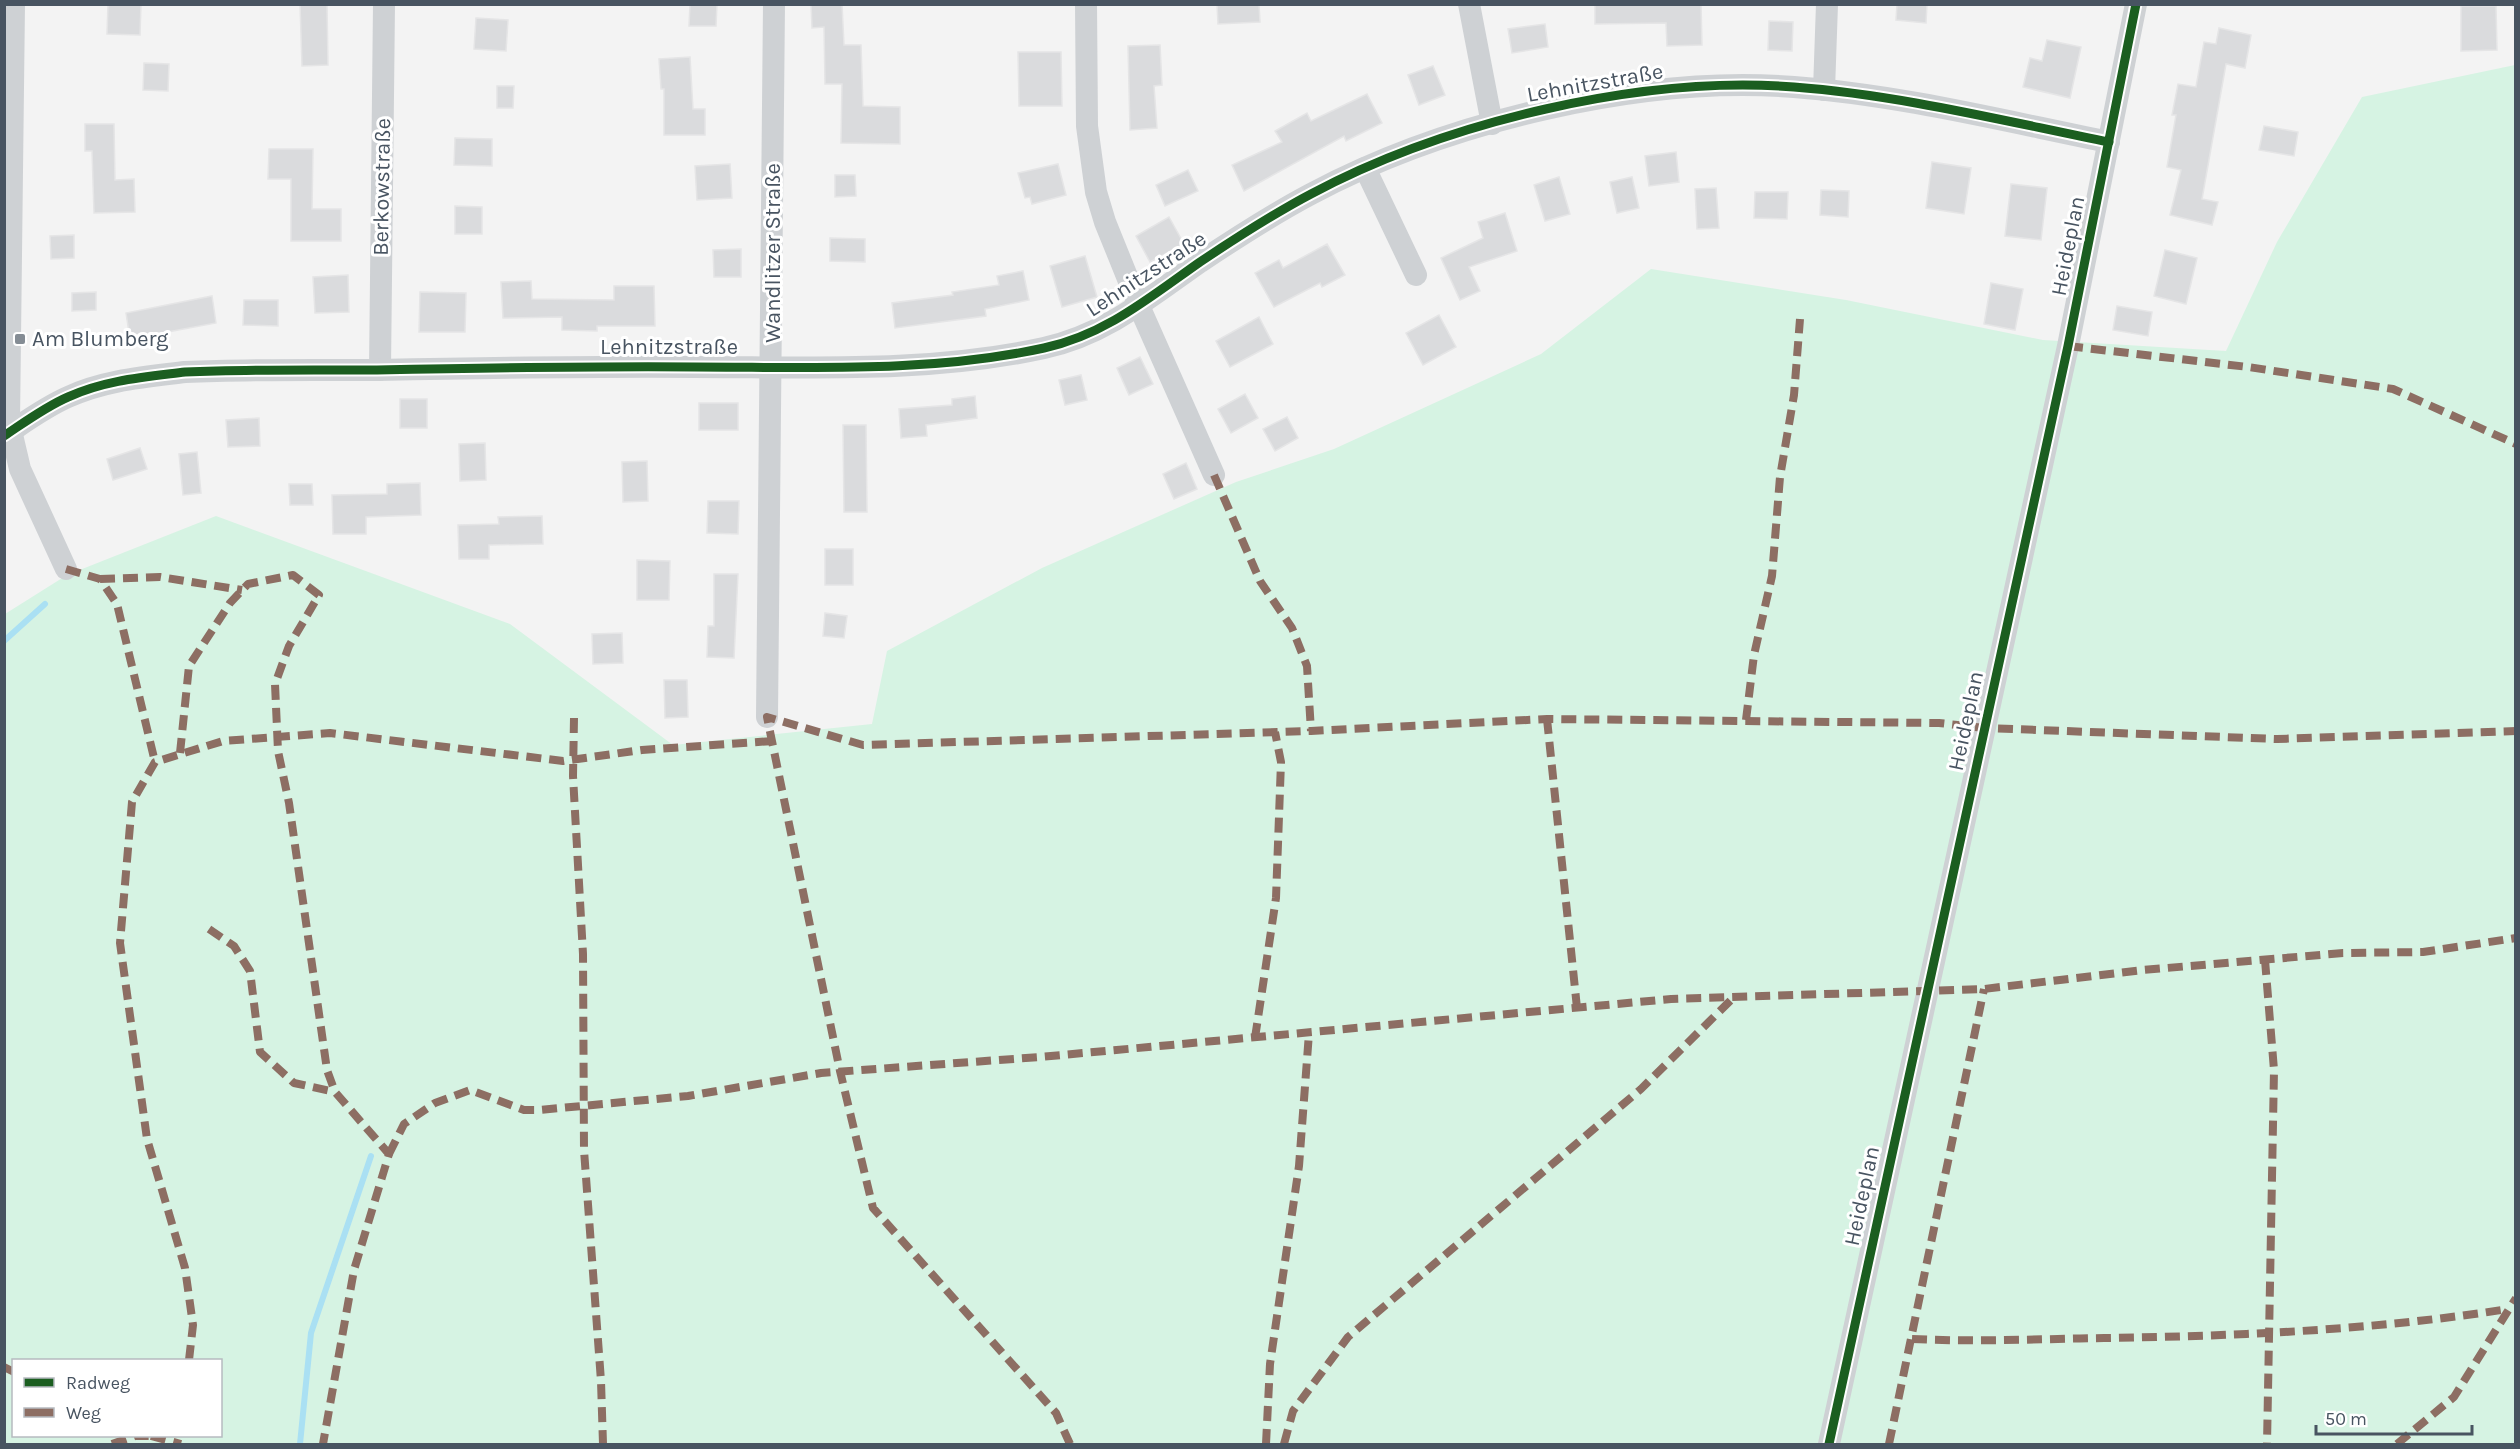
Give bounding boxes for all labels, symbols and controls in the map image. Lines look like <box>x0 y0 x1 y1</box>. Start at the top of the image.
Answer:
street label: Lehnitzstraße <box>1525 58 1665 108</box>
street label: Berkowstraße <box>368 118 396 256</box>
street label: Wandlitzer Straße <box>760 163 786 343</box>
street label: Heideplan <box>2046 194 2090 298</box>
street label: Lehnitzstraße <box>1081 225 1211 323</box>
place label: Am Blumberg <box>32 326 169 352</box>
marker: Am Blumberg <box>13 332 27 346</box>
street label: Lehnitzstraße <box>600 334 738 360</box>
street label: Heideplan <box>1943 669 1989 773</box>
street label: Heideplan <box>1839 1144 1885 1248</box>
legend <box>12 1359 222 1437</box>
text: Radweg <box>66 1372 130 1394</box>
scale bar <box>2316 1398 2472 1436</box>
text: Weg <box>66 1402 101 1424</box>
text: 50 m <box>2325 1408 2367 1430</box>

